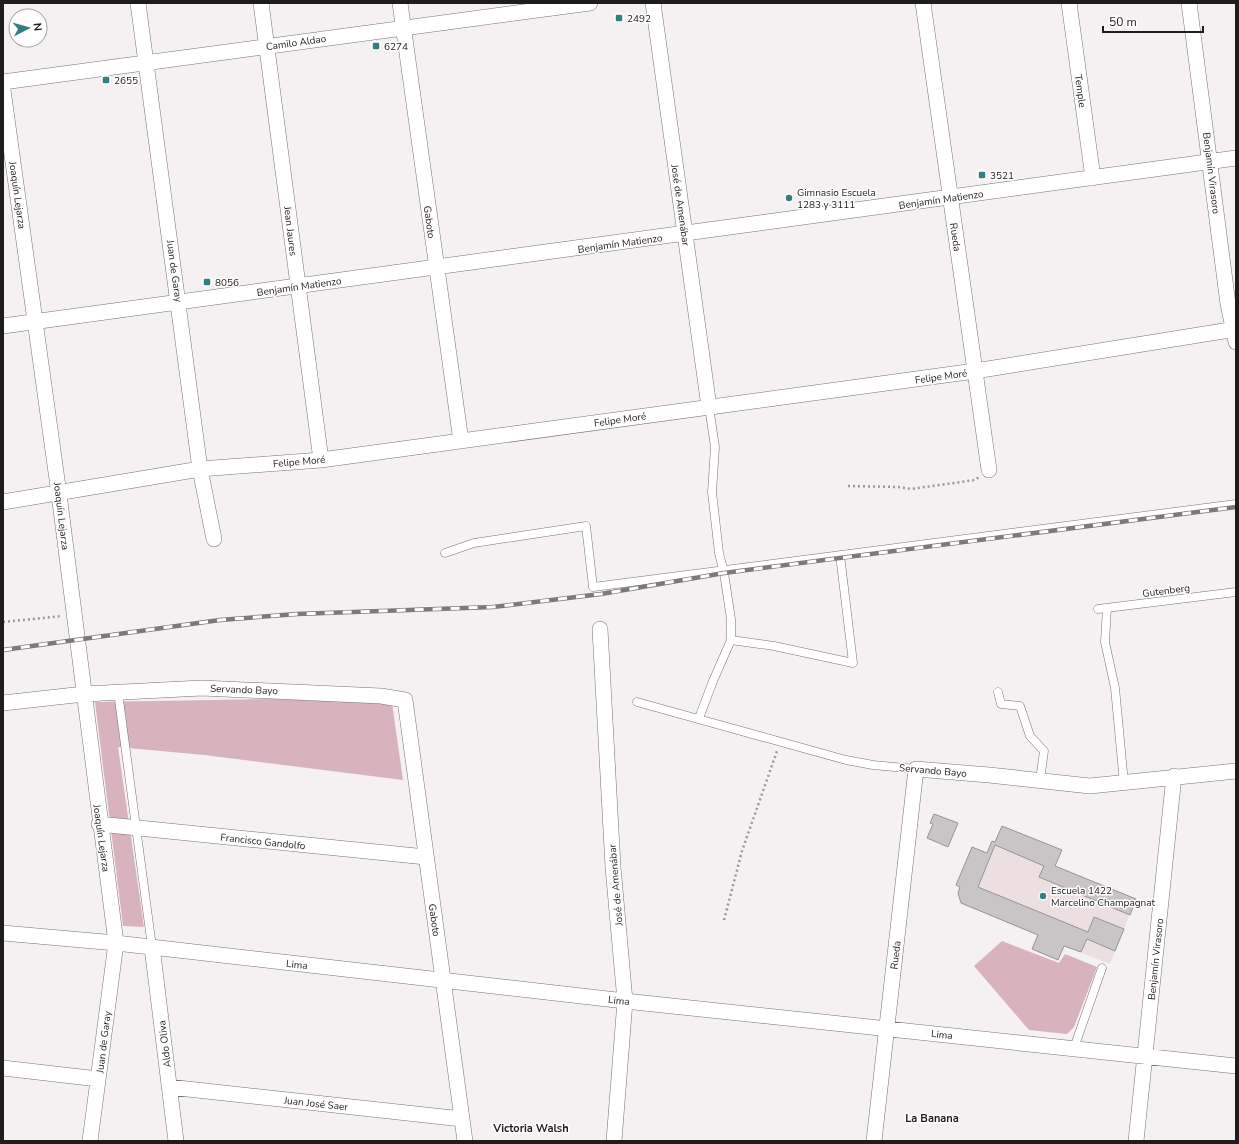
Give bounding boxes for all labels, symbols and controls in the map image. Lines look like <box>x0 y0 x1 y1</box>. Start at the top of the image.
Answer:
north arrow <box>8 8 48 48</box>
scale bar <box>1103 8 1203 34</box>
place label: 2492 <box>627 12 651 26</box>
marker: 2492 <box>614 13 624 23</box>
text: 50 m <box>1109 14 1137 30</box>
text: N <box>30 22 45 32</box>
street label: Camilo Aldao <box>265 32 328 54</box>
place label: 6274 <box>384 40 408 54</box>
marker: 6274 <box>371 41 381 51</box>
place label: 2655 <box>114 74 138 88</box>
street label: Temple <box>1071 74 1089 109</box>
marker: 2655 <box>101 75 111 85</box>
street label: Benjamín Virasoro <box>1199 132 1223 215</box>
street label: Joaquín Lejarza <box>5 160 29 230</box>
street label: José de Amenábar <box>667 163 693 247</box>
place label: 3521 <box>990 169 1014 183</box>
marker: 3521 <box>977 170 987 180</box>
place label: Gimnasio Escuela 1283 y 3111 <box>797 186 876 212</box>
street label: Benjamín Matienzo <box>898 187 985 213</box>
marker: Gimnasio Escuela 1283 y 3111 <box>784 193 794 203</box>
street label: Jean Jaures <box>280 205 300 257</box>
street label: Gaboto <box>420 205 438 240</box>
street label: Rueda <box>946 222 964 252</box>
street label: Benjamín Matienzo <box>577 231 664 257</box>
street label: Juan de Garay <box>163 238 185 304</box>
street label: Benjamín Matienzo <box>256 274 343 300</box>
place label: 8056 <box>215 276 239 290</box>
marker: 8056 <box>202 277 212 287</box>
street label: Felipe Moré <box>914 366 968 388</box>
street label: Felipe Moré <box>593 409 647 431</box>
street label: Felipe Moré <box>272 453 326 471</box>
street label: Joaquín Lejarza <box>50 481 72 551</box>
street label: Gutenberg <box>1142 581 1191 601</box>
street label: Servando Bayo <box>210 682 279 698</box>
street label: Servando Bayo <box>898 761 968 781</box>
street label: Joaquín Lejarza <box>89 803 113 873</box>
street label: Francisco Gandolfo <box>220 831 307 853</box>
street label: José de Amenábar <box>605 843 627 927</box>
place label: Escuela 1422 Marcelino Champagnat <box>1051 884 1156 910</box>
marker: Escuela 1422 Marcelino Champagnat <box>1038 891 1048 901</box>
street label: Gaboto <box>425 903 443 938</box>
street label: Benjamín Virasoro <box>1145 917 1167 1001</box>
street label: Rueda <box>887 940 905 970</box>
street label: Lima <box>285 957 308 973</box>
street label: Lima <box>607 993 630 1009</box>
street label: Juan de Garay <box>93 1009 115 1075</box>
street label: Aldo Oliva <box>155 1019 175 1068</box>
street label: Lima <box>930 1027 953 1043</box>
street label: Juan José Saer <box>282 1094 349 1114</box>
district label: La Banana <box>905 1111 959 1126</box>
district label: Victoria Walsh <box>492 1121 569 1136</box>

